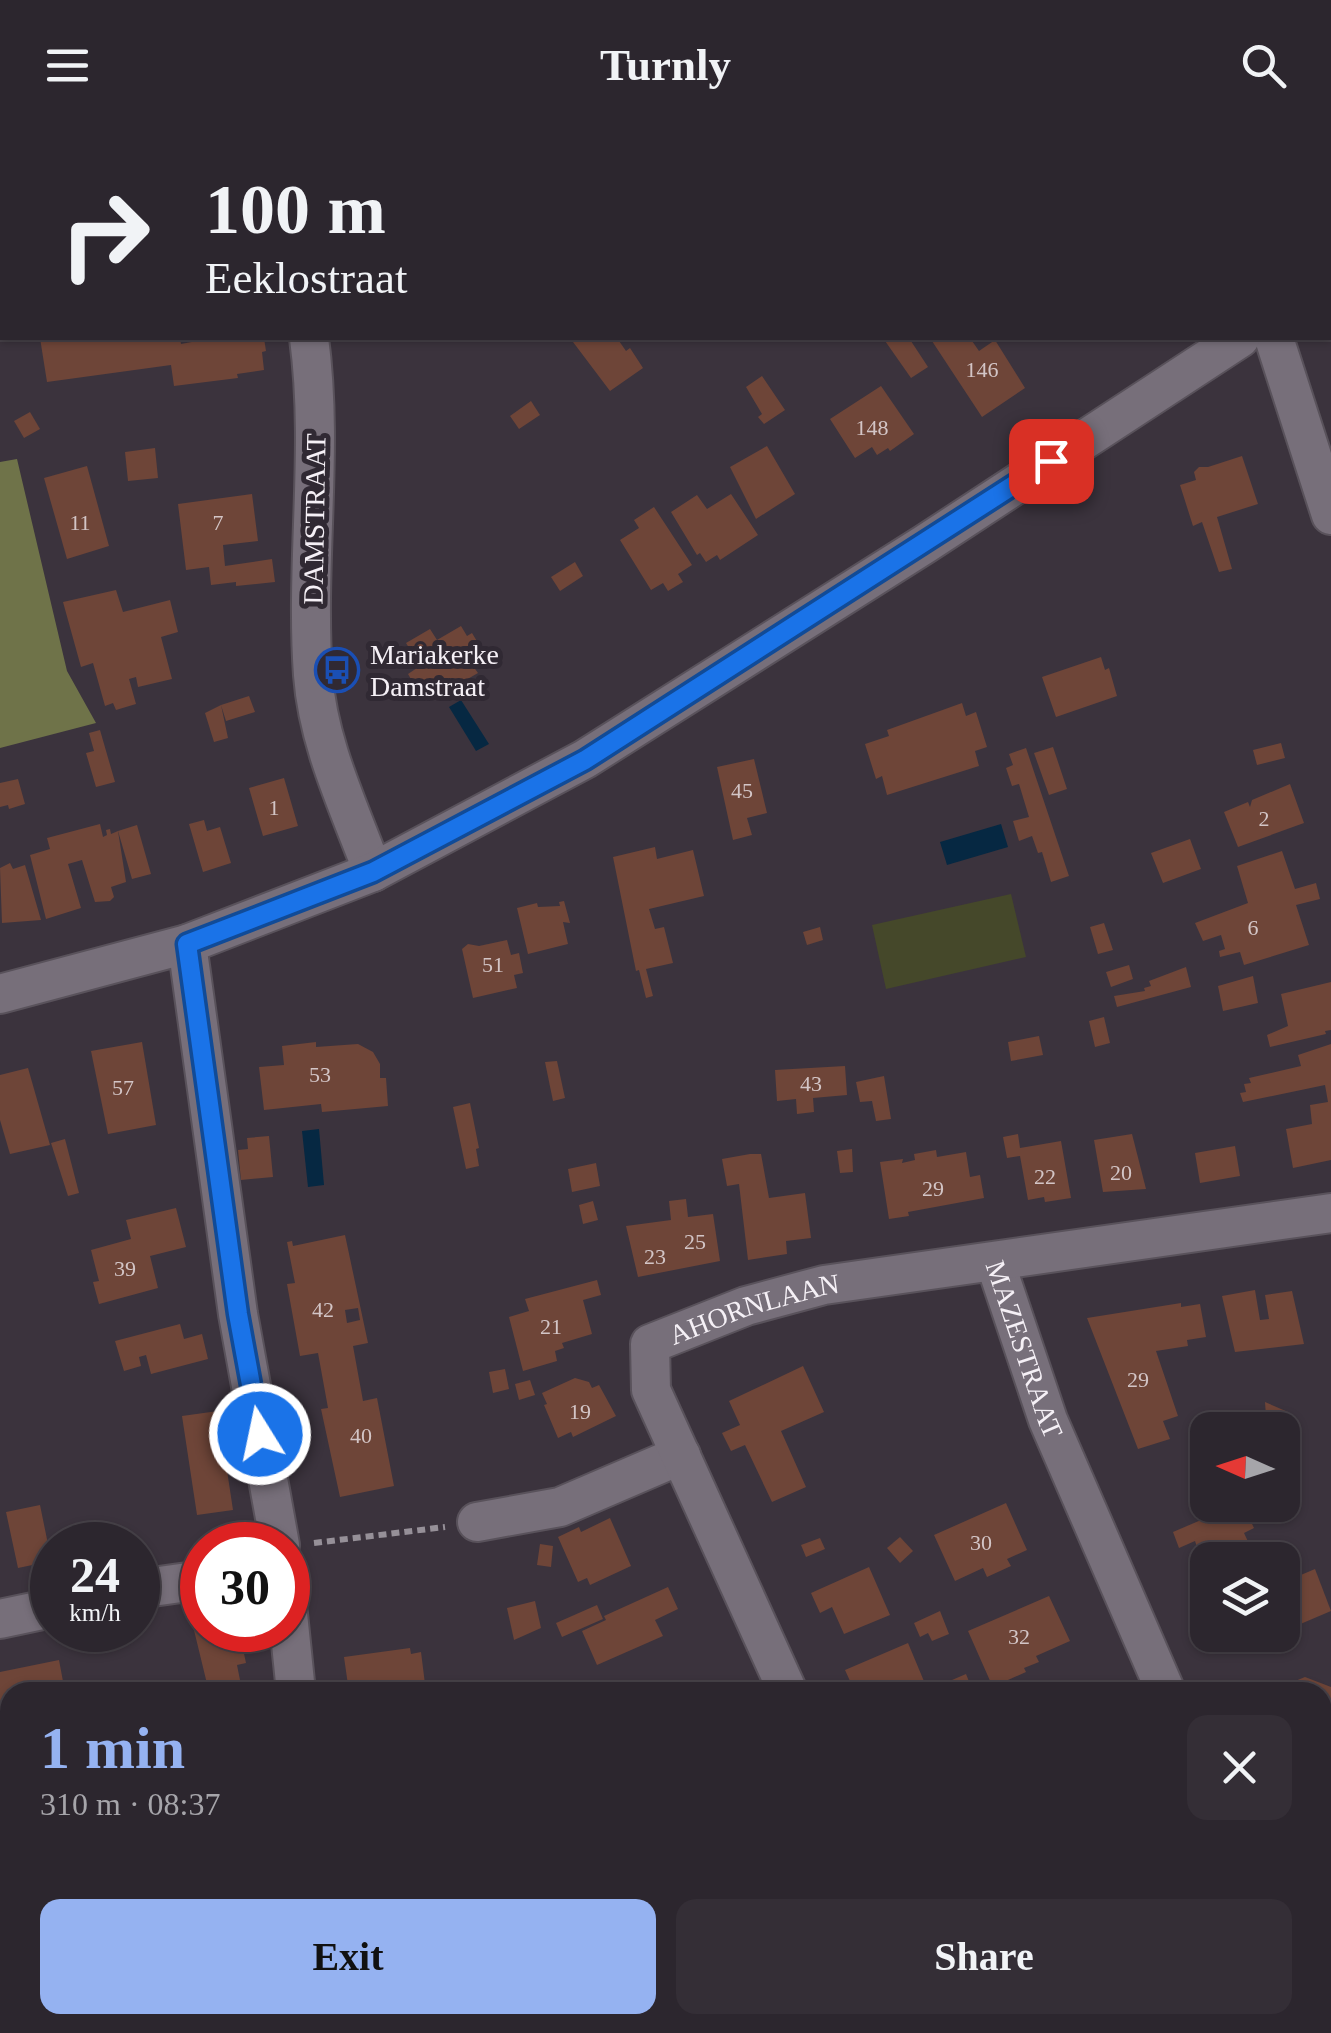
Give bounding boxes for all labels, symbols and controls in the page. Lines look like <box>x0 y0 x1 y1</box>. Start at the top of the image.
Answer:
icon: menu <box>40 38 95 93</box>
icon: search <box>1236 38 1291 93</box>
text: Turnly <box>600 40 731 90</box>
icon: right <box>40 170 170 300</box>
text: 100 m <box>205 171 386 248</box>
text: Eeklostraat <box>205 253 407 303</box>
house number: 146 <box>966 357 999 382</box>
house number: 148 <box>856 415 889 440</box>
pin <box>1009 419 1094 504</box>
street label: DAMSTRAAT <box>298 433 331 605</box>
icon: arrive <box>1024 434 1079 489</box>
house number: 11 <box>69 510 91 535</box>
house number: 7 <box>213 510 224 535</box>
place label: Mariakerke Damstraat <box>370 639 499 702</box>
bus stop icon: Mariakerke Damstraat <box>314 647 360 693</box>
house number: 45 <box>731 778 753 803</box>
house number: 1 <box>269 795 280 820</box>
house number: 2 <box>1259 806 1270 831</box>
house number: 6 <box>1248 915 1259 940</box>
house number: 51 <box>482 952 504 977</box>
house number: 53 <box>309 1062 331 1087</box>
house number: 43 <box>800 1071 822 1096</box>
house number: 57 <box>112 1075 134 1100</box>
house number: 20 <box>1110 1160 1132 1185</box>
house number: 22 <box>1034 1164 1056 1189</box>
house number: 29 <box>922 1176 944 1201</box>
house number: 25 <box>684 1229 706 1254</box>
house number: 23 <box>644 1244 666 1269</box>
house number: 39 <box>114 1256 136 1281</box>
street label: MAZESTRAAT <box>980 1257 1069 1443</box>
street label: AHORNLAAN <box>665 1268 841 1351</box>
house number: 42 <box>312 1297 334 1322</box>
house number: 21 <box>540 1314 562 1339</box>
house number: 29 <box>1127 1367 1149 1392</box>
position arrow <box>208 1382 312 1486</box>
house number: 19 <box>569 1399 591 1424</box>
north arrow <box>1190 1412 1300 1522</box>
map controls <box>1190 1412 1300 1652</box>
house number: 40 <box>350 1423 372 1448</box>
speed limit sign: 30 <box>180 1522 310 1652</box>
house number: 30 <box>970 1530 992 1555</box>
button: layers <box>1190 1542 1300 1652</box>
text: 24 <box>70 1547 120 1603</box>
text: km/h <box>69 1599 121 1626</box>
house number: 32 <box>1008 1624 1030 1649</box>
text: 1 min <box>40 1715 185 1781</box>
button: close <box>1187 1715 1292 1820</box>
text: 310 m · 08:37 <box>40 1786 220 1822</box>
button: Exit <box>40 1899 656 2014</box>
button: Share <box>676 1899 1292 2014</box>

